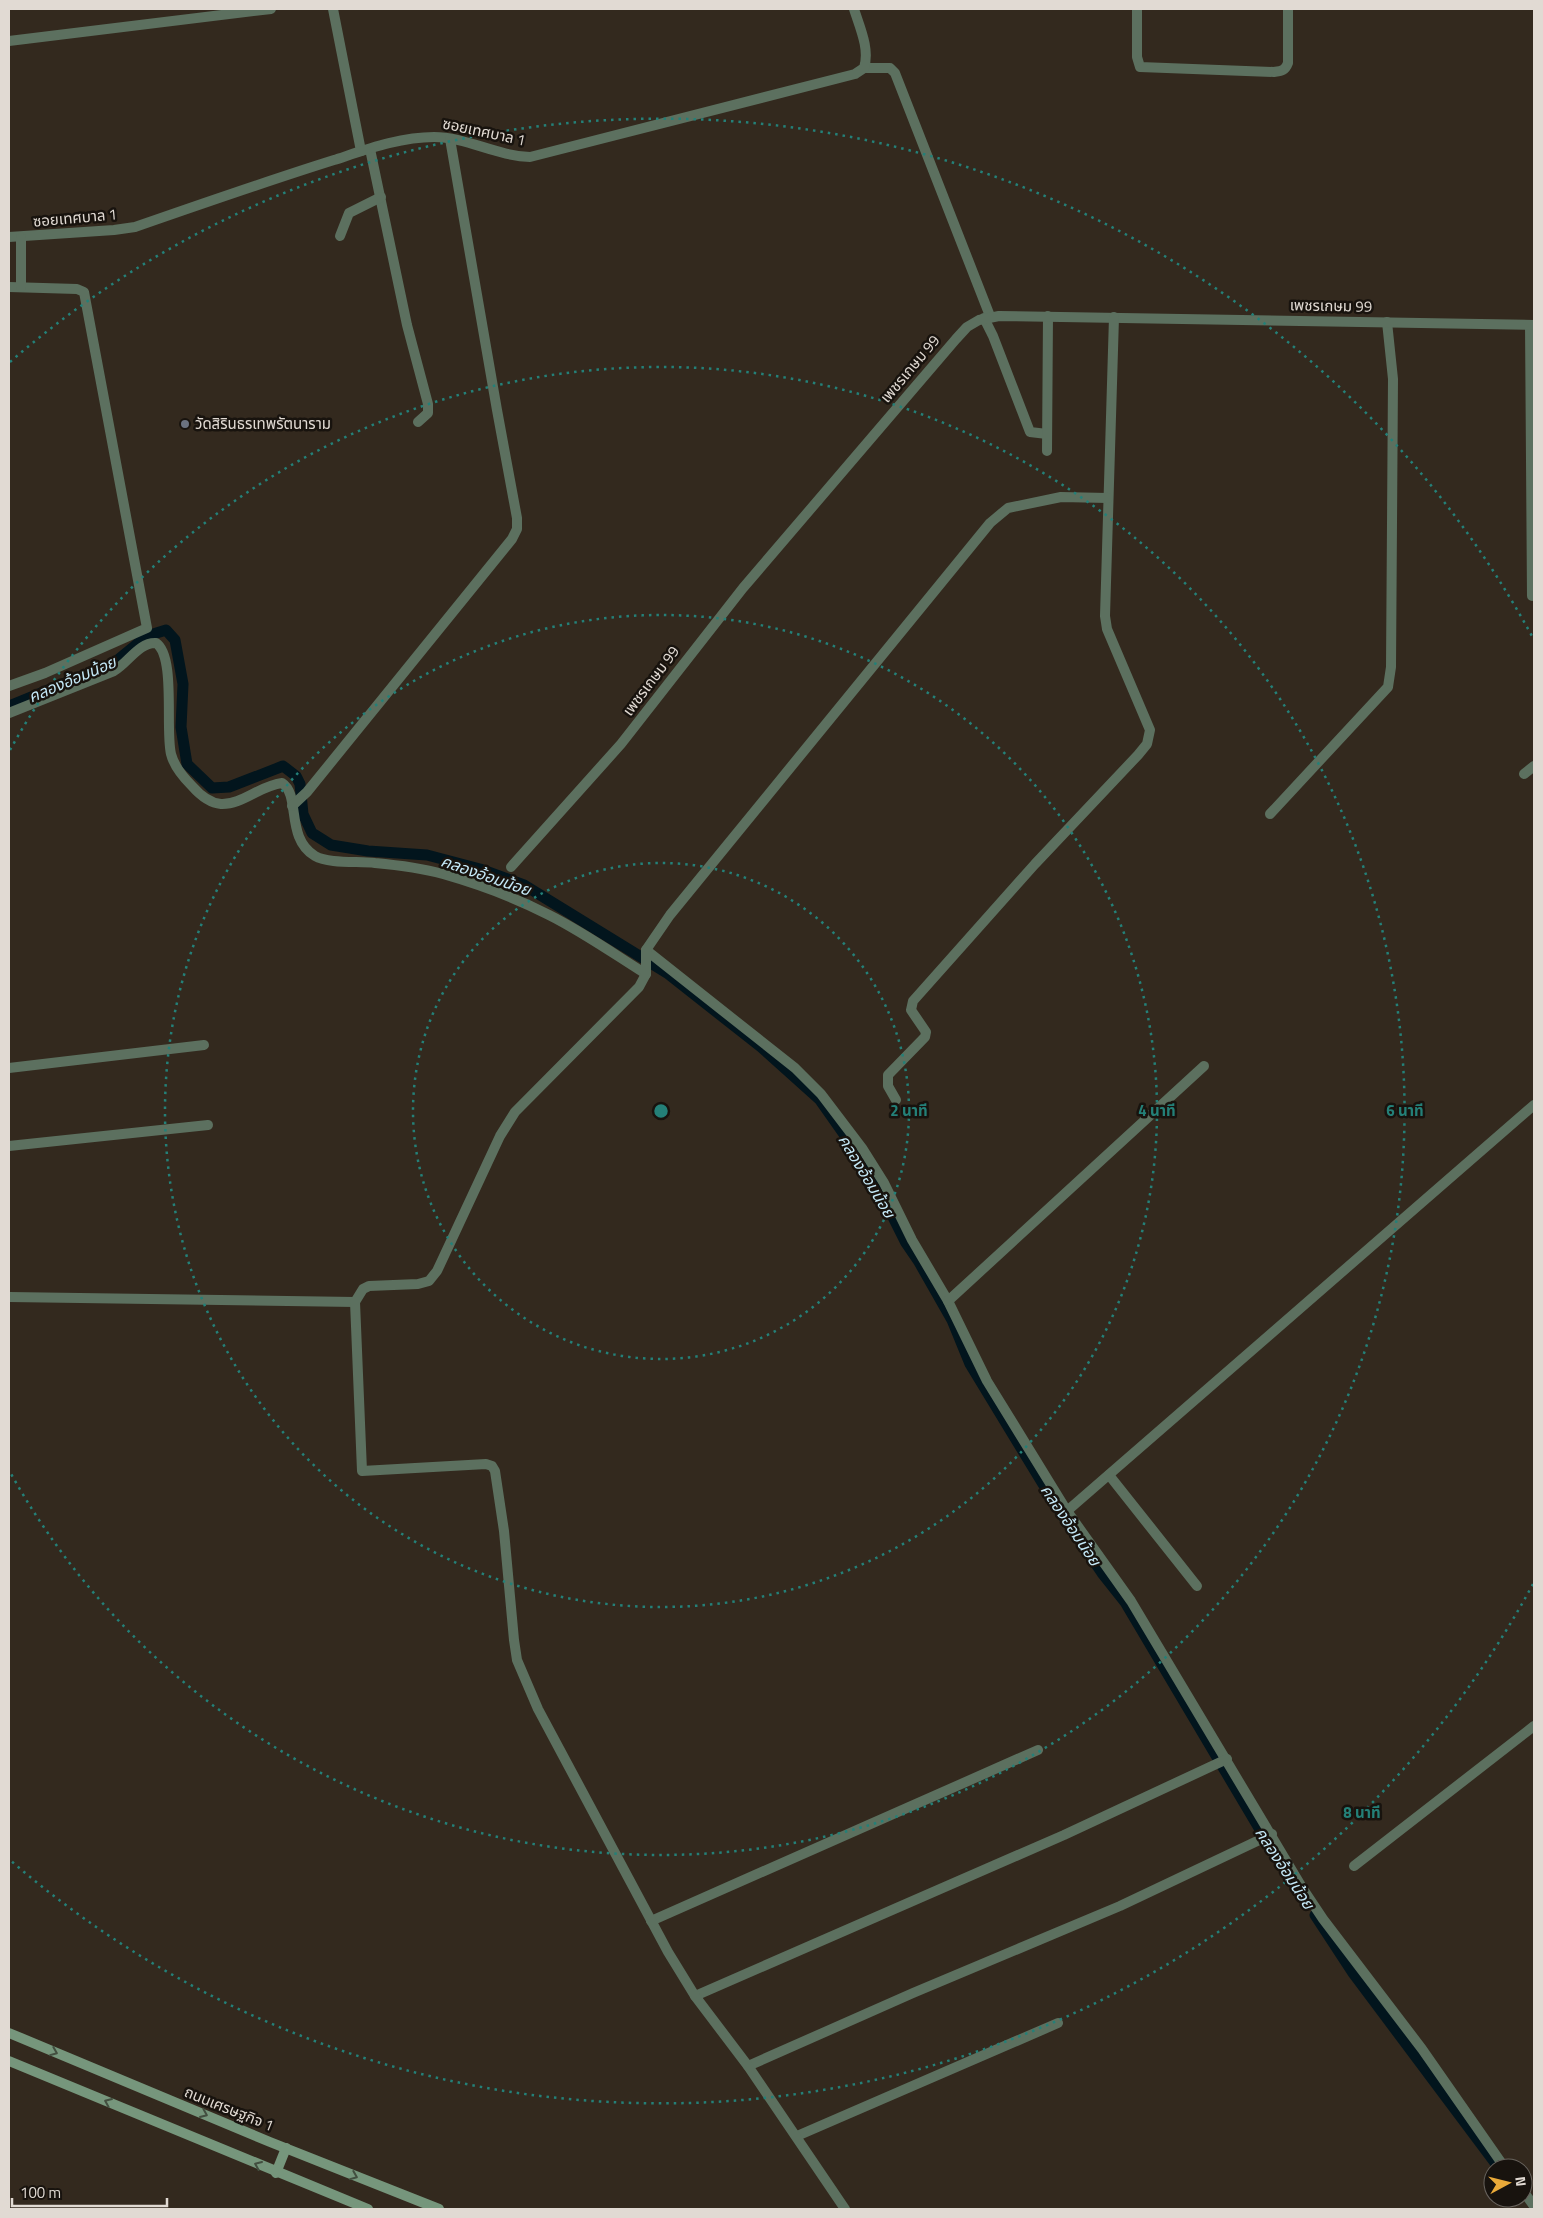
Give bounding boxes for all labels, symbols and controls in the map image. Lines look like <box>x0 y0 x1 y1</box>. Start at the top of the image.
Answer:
street label: ซอยเทศบาล 1 <box>441 112 528 152</box>
street label: ซอยเทศบาล 1 <box>32 202 118 233</box>
street label: เพชรเกษม 99 <box>1290 293 1372 318</box>
street label: เพชรเกษม 99 <box>874 330 945 408</box>
place label: วัดสิรินธรเทพรัตนาราม <box>195 412 331 435</box>
marker: วัดสิรินธรเทพรัตนาราม <box>179 418 191 430</box>
street label: เพชรเกษม 99 <box>617 641 685 721</box>
water label: คลองอ้อมน้อย <box>24 649 121 708</box>
water label: คลองอ้อมน้อย <box>438 848 535 902</box>
text: 2 นาที <box>890 1099 928 1122</box>
text: 4 นาที <box>1138 1099 1176 1122</box>
text: 6 นาที <box>1386 1099 1424 1122</box>
centre of rings <box>652 1102 670 1120</box>
water label: คลองอ้อมน้อย <box>833 1130 902 1223</box>
water label: คลองอ้อมน้อย <box>1035 1480 1108 1572</box>
text: 8 นาที <box>1343 1801 1381 1824</box>
water label: คลองอ้อมน้อย <box>1249 1822 1321 1915</box>
one-way arrow <box>49 2046 58 2056</box>
street label: ถนนเศรษฐกิจ 1 <box>181 2080 278 2137</box>
one-way arrow <box>104 2098 113 2109</box>
one-way arrow <box>199 2108 208 2119</box>
north arrow <box>1483 2158 1533 2208</box>
one-way arrow <box>254 2161 263 2171</box>
one-way arrow <box>349 2169 358 2180</box>
text: N <box>1510 2175 1532 2187</box>
scale bar <box>12 2176 168 2208</box>
text: 100 m <box>20 2181 61 2204</box>

